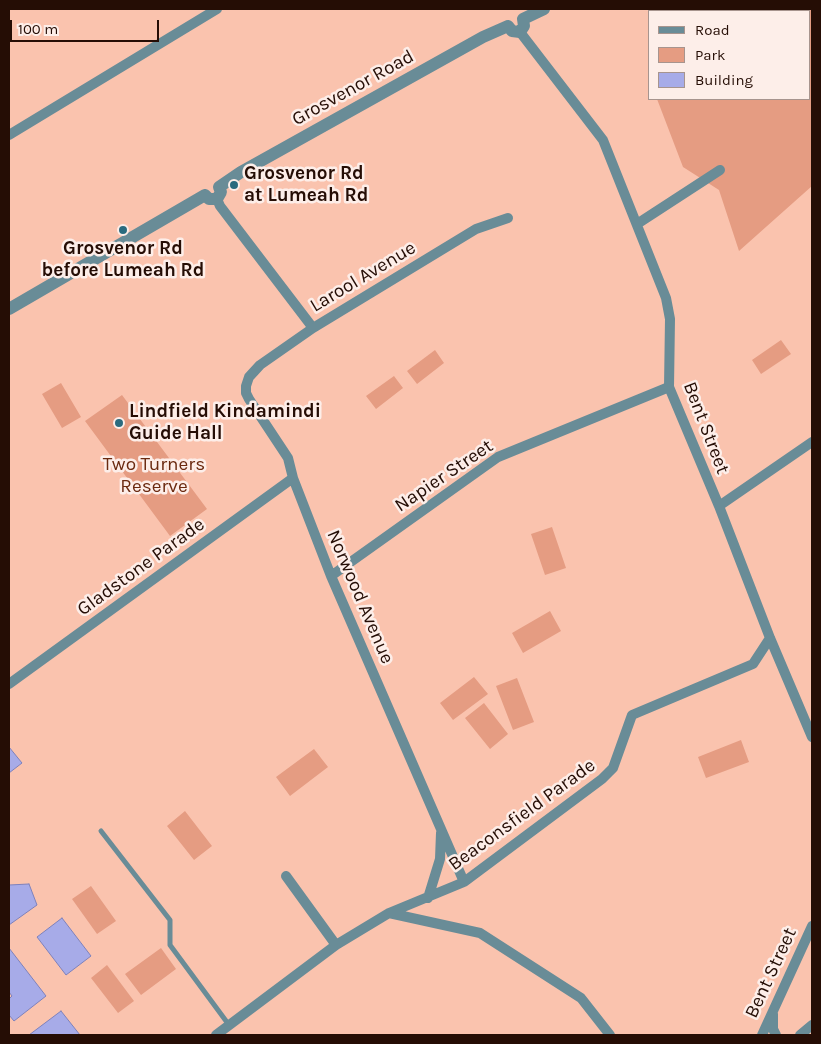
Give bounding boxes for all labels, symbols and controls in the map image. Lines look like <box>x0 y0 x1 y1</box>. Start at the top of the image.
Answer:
scale bar <box>12 10 161 42</box>
legend <box>648 10 811 100</box>
text: 100 m <box>18 20 58 38</box>
text: Road <box>695 21 730 39</box>
street label: Grosvenor Road <box>288 45 418 131</box>
text: Park <box>695 46 725 64</box>
text: Building <box>695 71 753 89</box>
place label: Grosvenor Rd at Lumeah Rd <box>244 163 368 207</box>
marker: Grosvenor Rd at Lumeah Rd <box>228 179 240 191</box>
marker: Grosvenor Rd before Lumeah Rd <box>117 224 129 236</box>
street label: Larool Avenue <box>306 236 420 318</box>
place label: Grosvenor Rd before Lumeah Rd <box>42 238 204 282</box>
street label: Bent Street <box>678 379 734 477</box>
place label: Lindfield Kindamindi Guide Hall <box>129 401 321 445</box>
marker: Lindfield Kindamindi Guide Hall <box>113 417 125 429</box>
street label: Napier Street <box>391 435 497 517</box>
park label: Two Turners Reserve <box>103 454 205 498</box>
street label: Gladstone Parade <box>73 513 209 621</box>
street label: Norwood Avenue <box>322 527 398 667</box>
street label: Beaconsfield Parade <box>444 754 600 876</box>
street label: Bent Street <box>740 924 802 1022</box>

